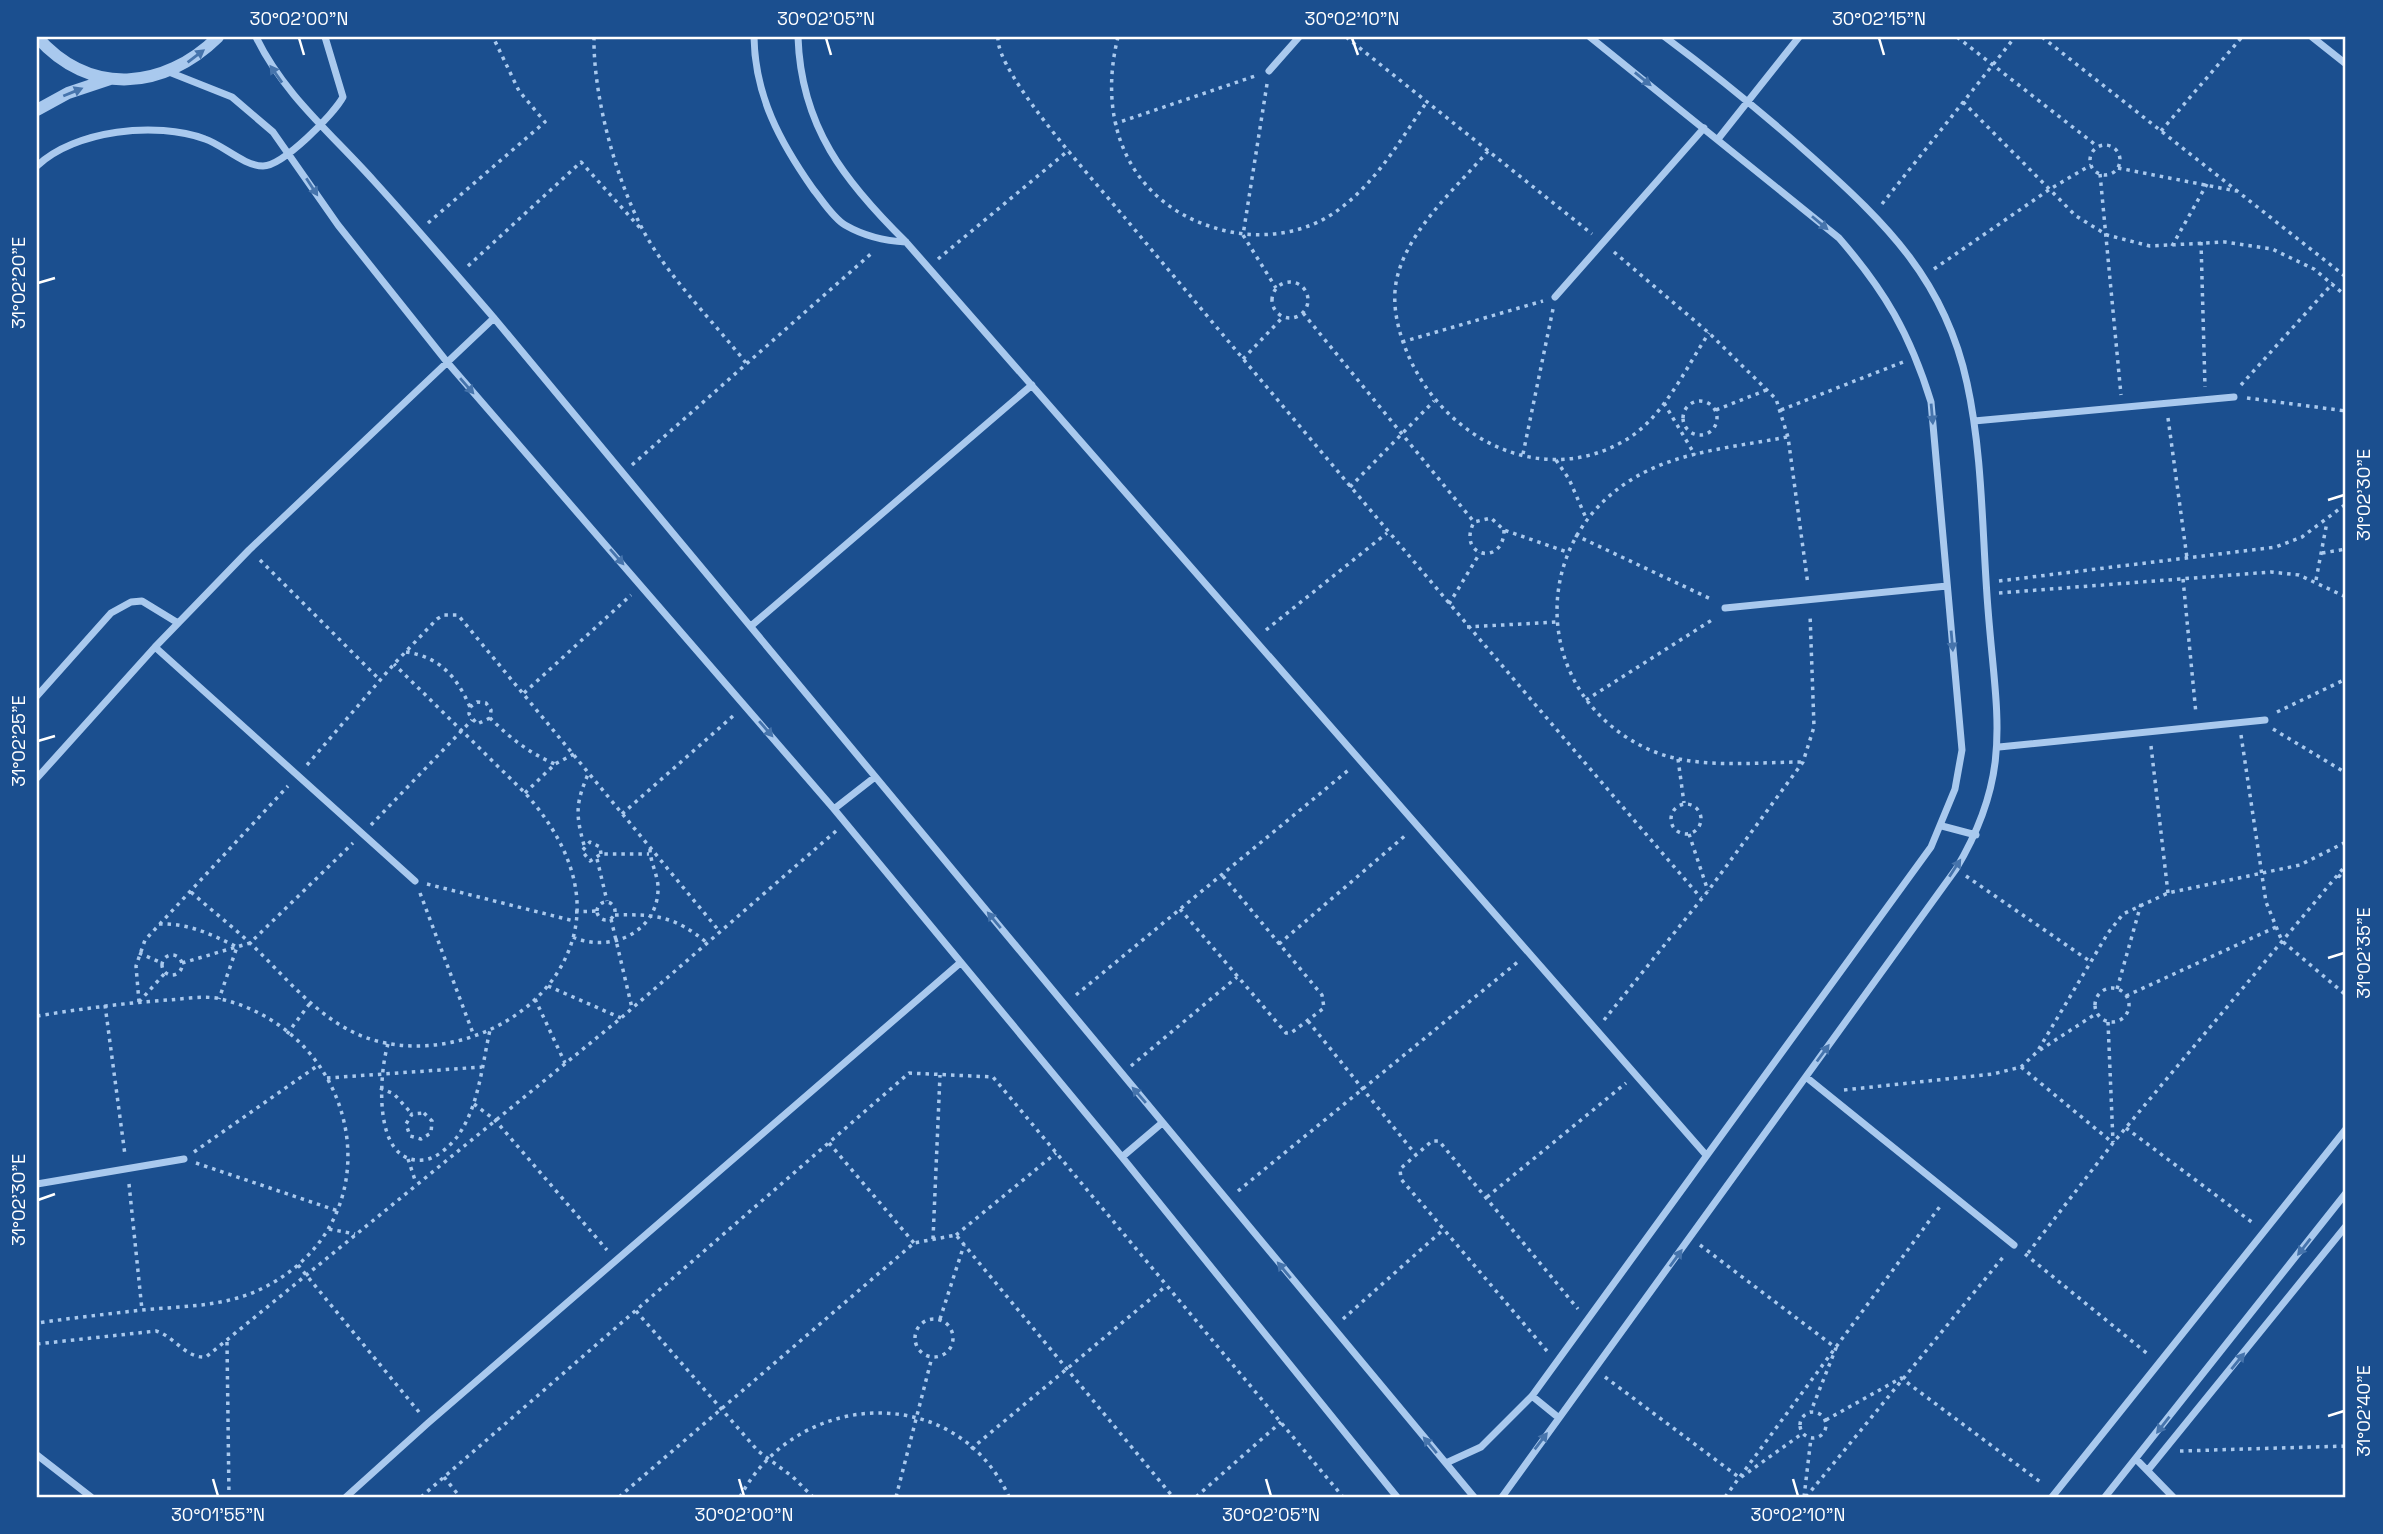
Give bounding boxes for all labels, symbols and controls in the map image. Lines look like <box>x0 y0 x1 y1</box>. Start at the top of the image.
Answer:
text: 30°02'00"N <box>250 7 348 30</box>
text: 30°02'05"N <box>777 7 875 30</box>
text: 30°02'10"N <box>1305 7 1399 30</box>
text: 30°02'15"N <box>1832 7 1926 30</box>
one-way arrow <box>187 48 205 63</box>
one-way arrow <box>269 65 283 83</box>
one-way arrow <box>1634 72 1652 87</box>
one-way arrow <box>63 86 84 97</box>
one-way arrow <box>305 178 318 197</box>
one-way arrow <box>1810 215 1828 230</box>
text: 31°02'20"E <box>7 237 30 329</box>
one-way arrow <box>459 377 474 394</box>
one-way arrow <box>1927 404 1938 426</box>
text: 31°02'30"E <box>2352 449 2375 541</box>
one-way arrow <box>609 548 624 565</box>
one-way arrow <box>1947 630 1958 652</box>
text: 31°02'25"E <box>7 695 30 787</box>
one-way arrow <box>758 720 774 738</box>
one-way arrow <box>1949 858 1962 878</box>
text: 31°02'35"E <box>2352 907 2375 999</box>
one-way arrow <box>986 911 1001 929</box>
one-way arrow <box>1816 1044 1830 1062</box>
one-way arrow <box>1131 1086 1147 1104</box>
text: 31°02'30"E <box>7 1154 30 1246</box>
one-way arrow <box>2297 1238 2312 1255</box>
one-way arrow <box>1668 1249 1682 1267</box>
one-way arrow <box>1276 1261 1292 1279</box>
one-way arrow <box>2231 1352 2246 1370</box>
text: 31°02'40"E <box>2352 1365 2375 1457</box>
one-way arrow <box>2156 1416 2171 1434</box>
one-way arrow <box>1534 1432 1548 1450</box>
one-way arrow <box>1423 1436 1438 1453</box>
text: 30°01'55"N <box>171 1503 265 1526</box>
text: 30°02'00"N <box>695 1503 793 1526</box>
text: 30°02'05"N <box>1222 1503 1320 1526</box>
text: 30°02'10"N <box>1751 1503 1845 1526</box>

